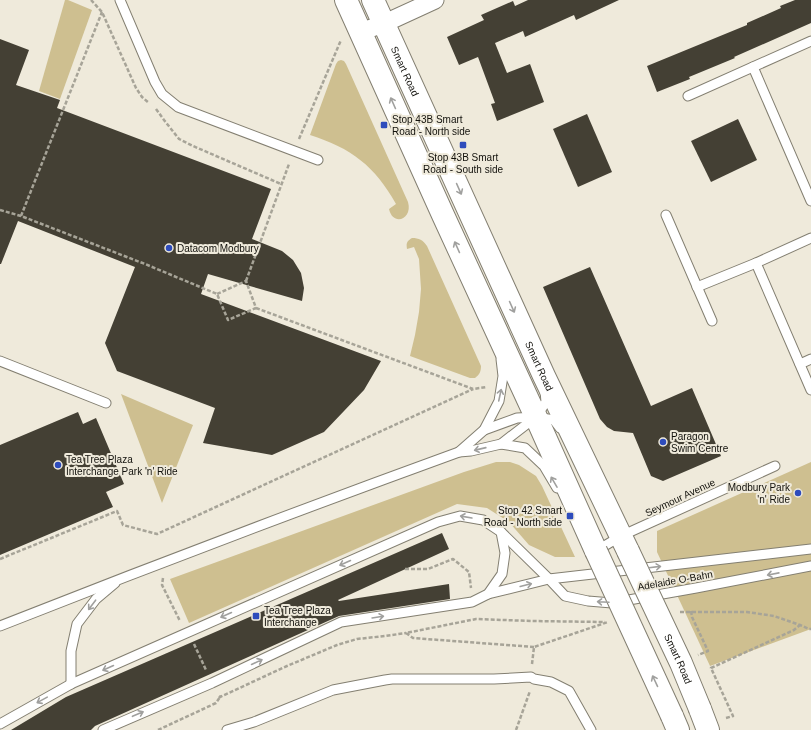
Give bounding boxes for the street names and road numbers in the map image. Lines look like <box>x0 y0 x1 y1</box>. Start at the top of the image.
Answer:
street label: Smart Road <box>389 45 421 98</box>
street label: Smart Road <box>523 340 555 393</box>
street label: Seymour Avenue <box>643 476 717 518</box>
street label: Adelaide O-Bahn <box>637 568 714 593</box>
street label: Smart Road <box>662 632 694 685</box>

